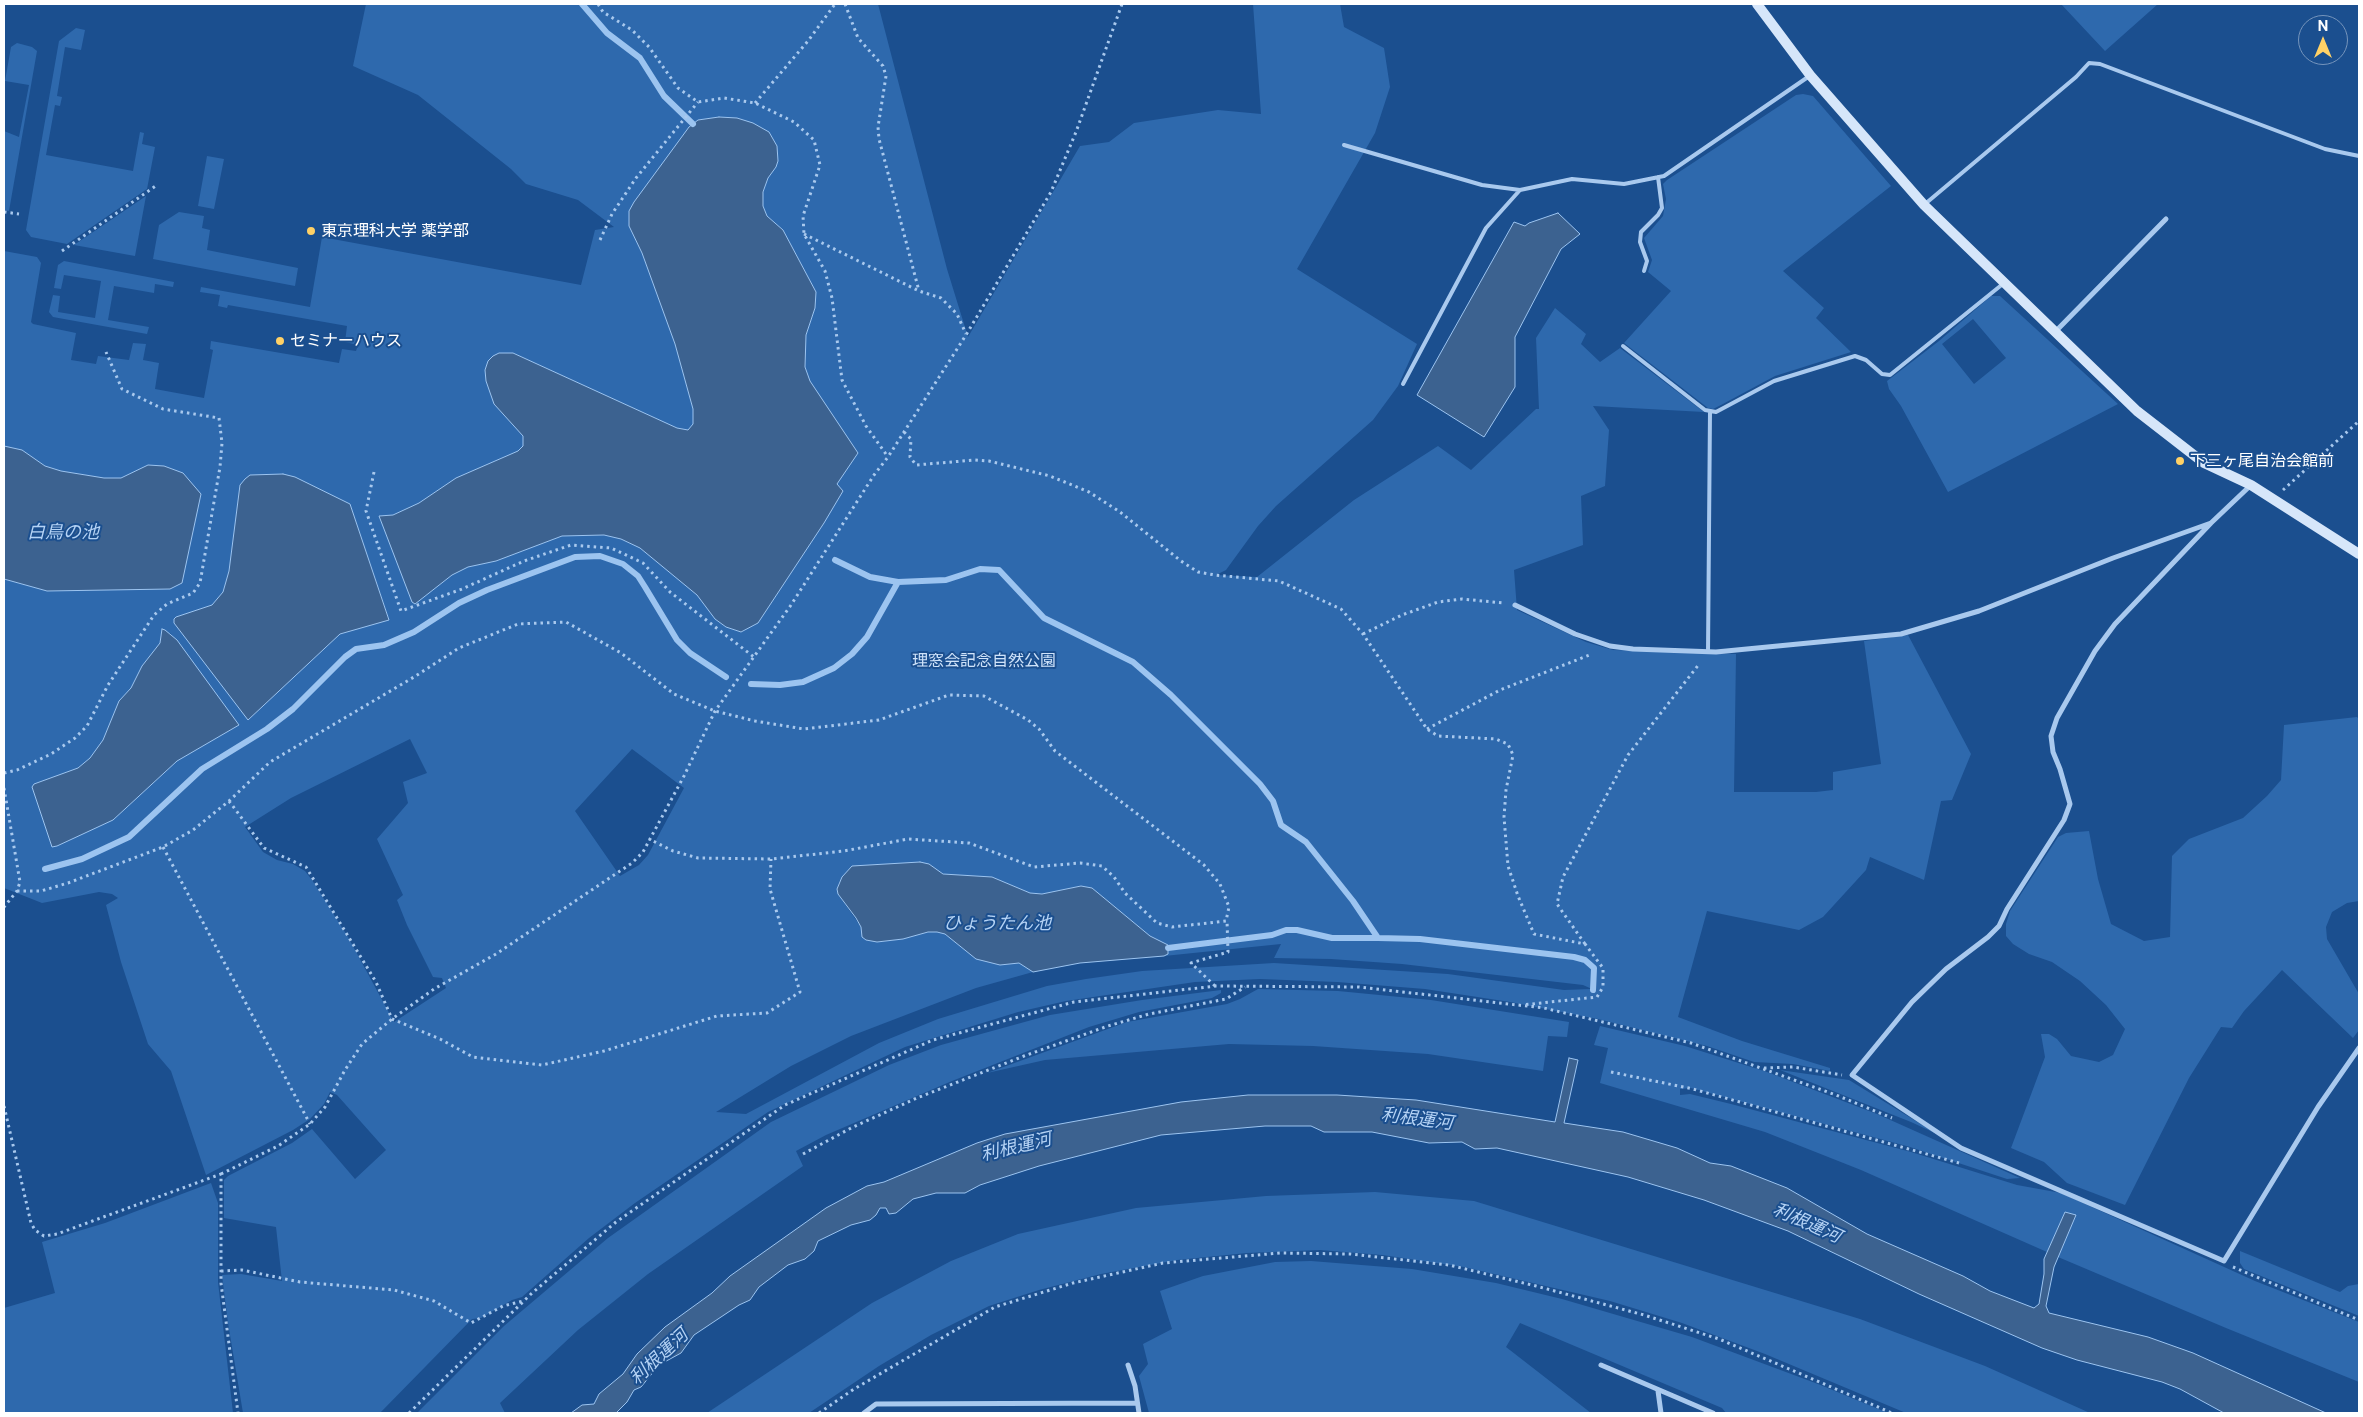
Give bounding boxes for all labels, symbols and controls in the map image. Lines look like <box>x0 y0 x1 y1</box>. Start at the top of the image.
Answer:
north arrow <box>2298 15 2348 65</box>
text: N <box>2318 18 2328 34</box>
place label: 東京理科大学 薬学部 <box>321 221 469 241</box>
marker: 東京理科大学 薬学部 <box>305 225 317 237</box>
place label: セミナーハウス <box>290 331 402 351</box>
marker: セミナーハウス <box>274 335 286 347</box>
place label: 下三ヶ尾自治会館前 <box>2190 451 2334 471</box>
marker: 下三ヶ尾自治会館前 <box>2174 455 2186 467</box>
water label: 白鳥の池 <box>27 521 99 543</box>
park label: 理窓会記念自然公園 <box>912 651 1056 671</box>
water label: ひょうたん池 <box>943 912 1051 934</box>
water label: 利根運河 <box>1380 1104 1454 1134</box>
water label: 利根運河 <box>978 1128 1054 1166</box>
water label: 利根運河 <box>1770 1198 1844 1248</box>
water label: 利根運河 <box>625 1325 693 1389</box>

